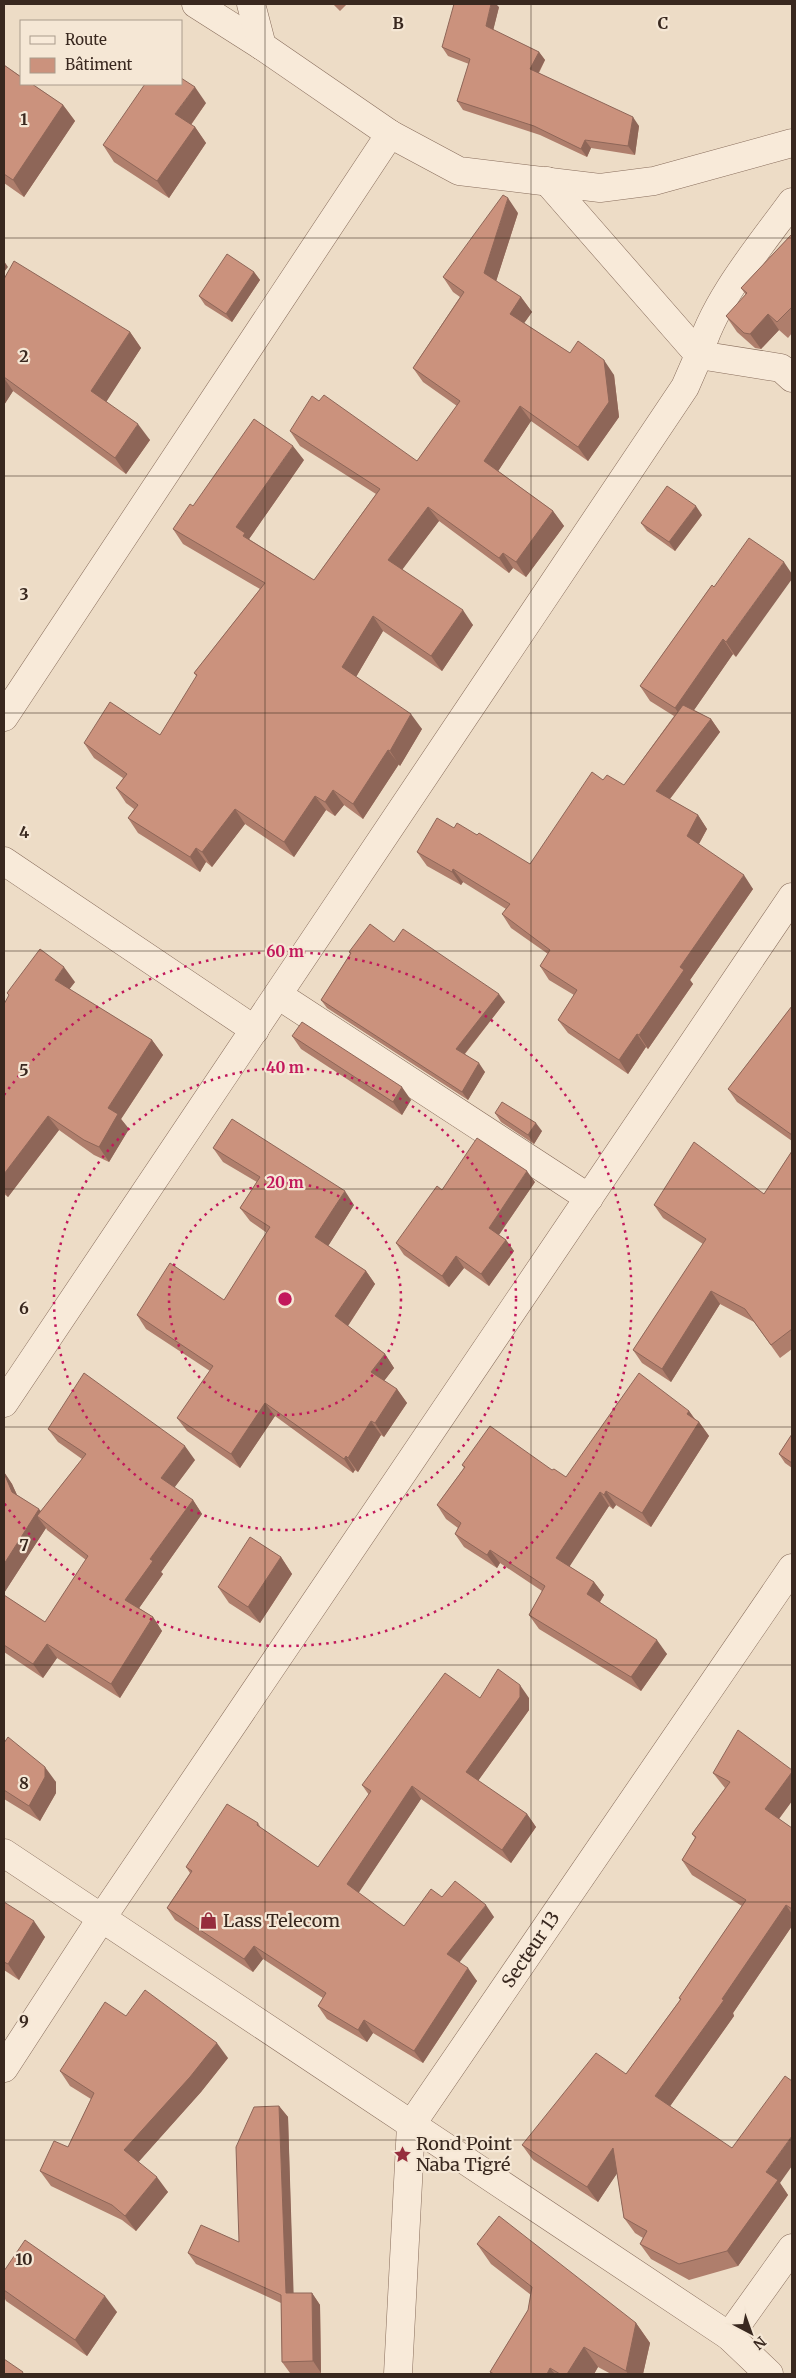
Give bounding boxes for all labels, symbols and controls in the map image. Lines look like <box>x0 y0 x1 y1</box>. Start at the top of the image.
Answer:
text: B <box>392 13 404 33</box>
text: C <box>658 13 668 33</box>
legend <box>20 20 182 85</box>
text: Route <box>65 30 107 49</box>
text: Bâtiment <box>65 55 133 74</box>
text: 1 <box>20 109 28 129</box>
text: 2 <box>19 346 29 366</box>
text: 3 <box>19 584 29 604</box>
text: 4 <box>19 822 29 842</box>
text: 60 m <box>266 942 304 961</box>
text: 40 m <box>266 1058 304 1077</box>
text: 5 <box>19 1060 29 1080</box>
text: 20 m <box>266 1173 304 1192</box>
centre of rings <box>276 1290 294 1308</box>
text: 6 <box>19 1298 29 1318</box>
text: 7 <box>19 1535 29 1555</box>
text: 8 <box>19 1773 29 1793</box>
street label: Secteur 13 <box>496 1907 565 1992</box>
place label: Lass Telecom <box>223 1909 340 1932</box>
shop icon: Lass Telecom <box>199 1911 219 1931</box>
text: 9 <box>19 2011 29 2031</box>
place label: Rond Point Naba Tigré <box>416 2132 512 2176</box>
place icon: Rond Point Naba Tigré <box>392 2144 412 2164</box>
text: 10 <box>15 2249 33 2269</box>
north arrow <box>726 2308 776 2358</box>
text: N <box>749 2332 770 2353</box>

